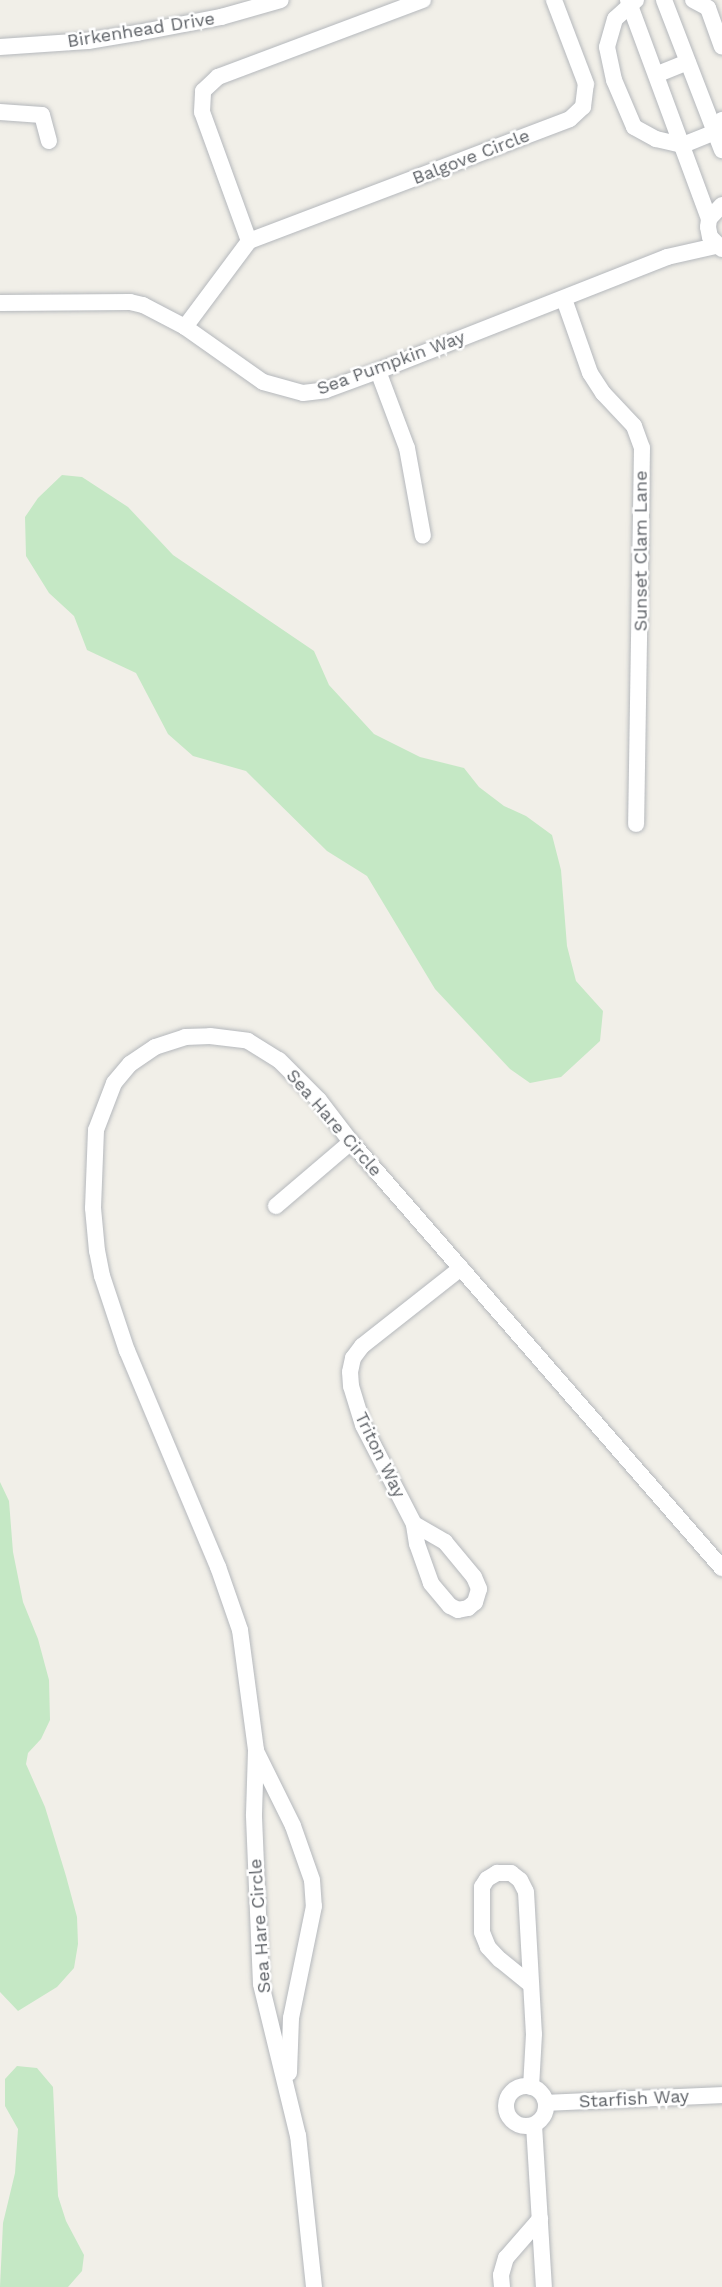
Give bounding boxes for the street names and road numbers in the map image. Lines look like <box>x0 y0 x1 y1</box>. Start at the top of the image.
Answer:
street label: Birkenhead Drive <box>66 8 216 52</box>
street label: Balgove Circle <box>409 125 533 189</box>
street label: Sea Pumpkin Way <box>314 326 468 400</box>
street label: Sunset Clam Lane <box>630 471 652 631</box>
street label: Sea Hare Circle <box>281 1065 387 1181</box>
street label: Triton Way <box>350 1409 410 1501</box>
street label: Sea Hare Circle <box>245 1858 275 1994</box>
street label: Starfish Way <box>578 2085 690 2113</box>

